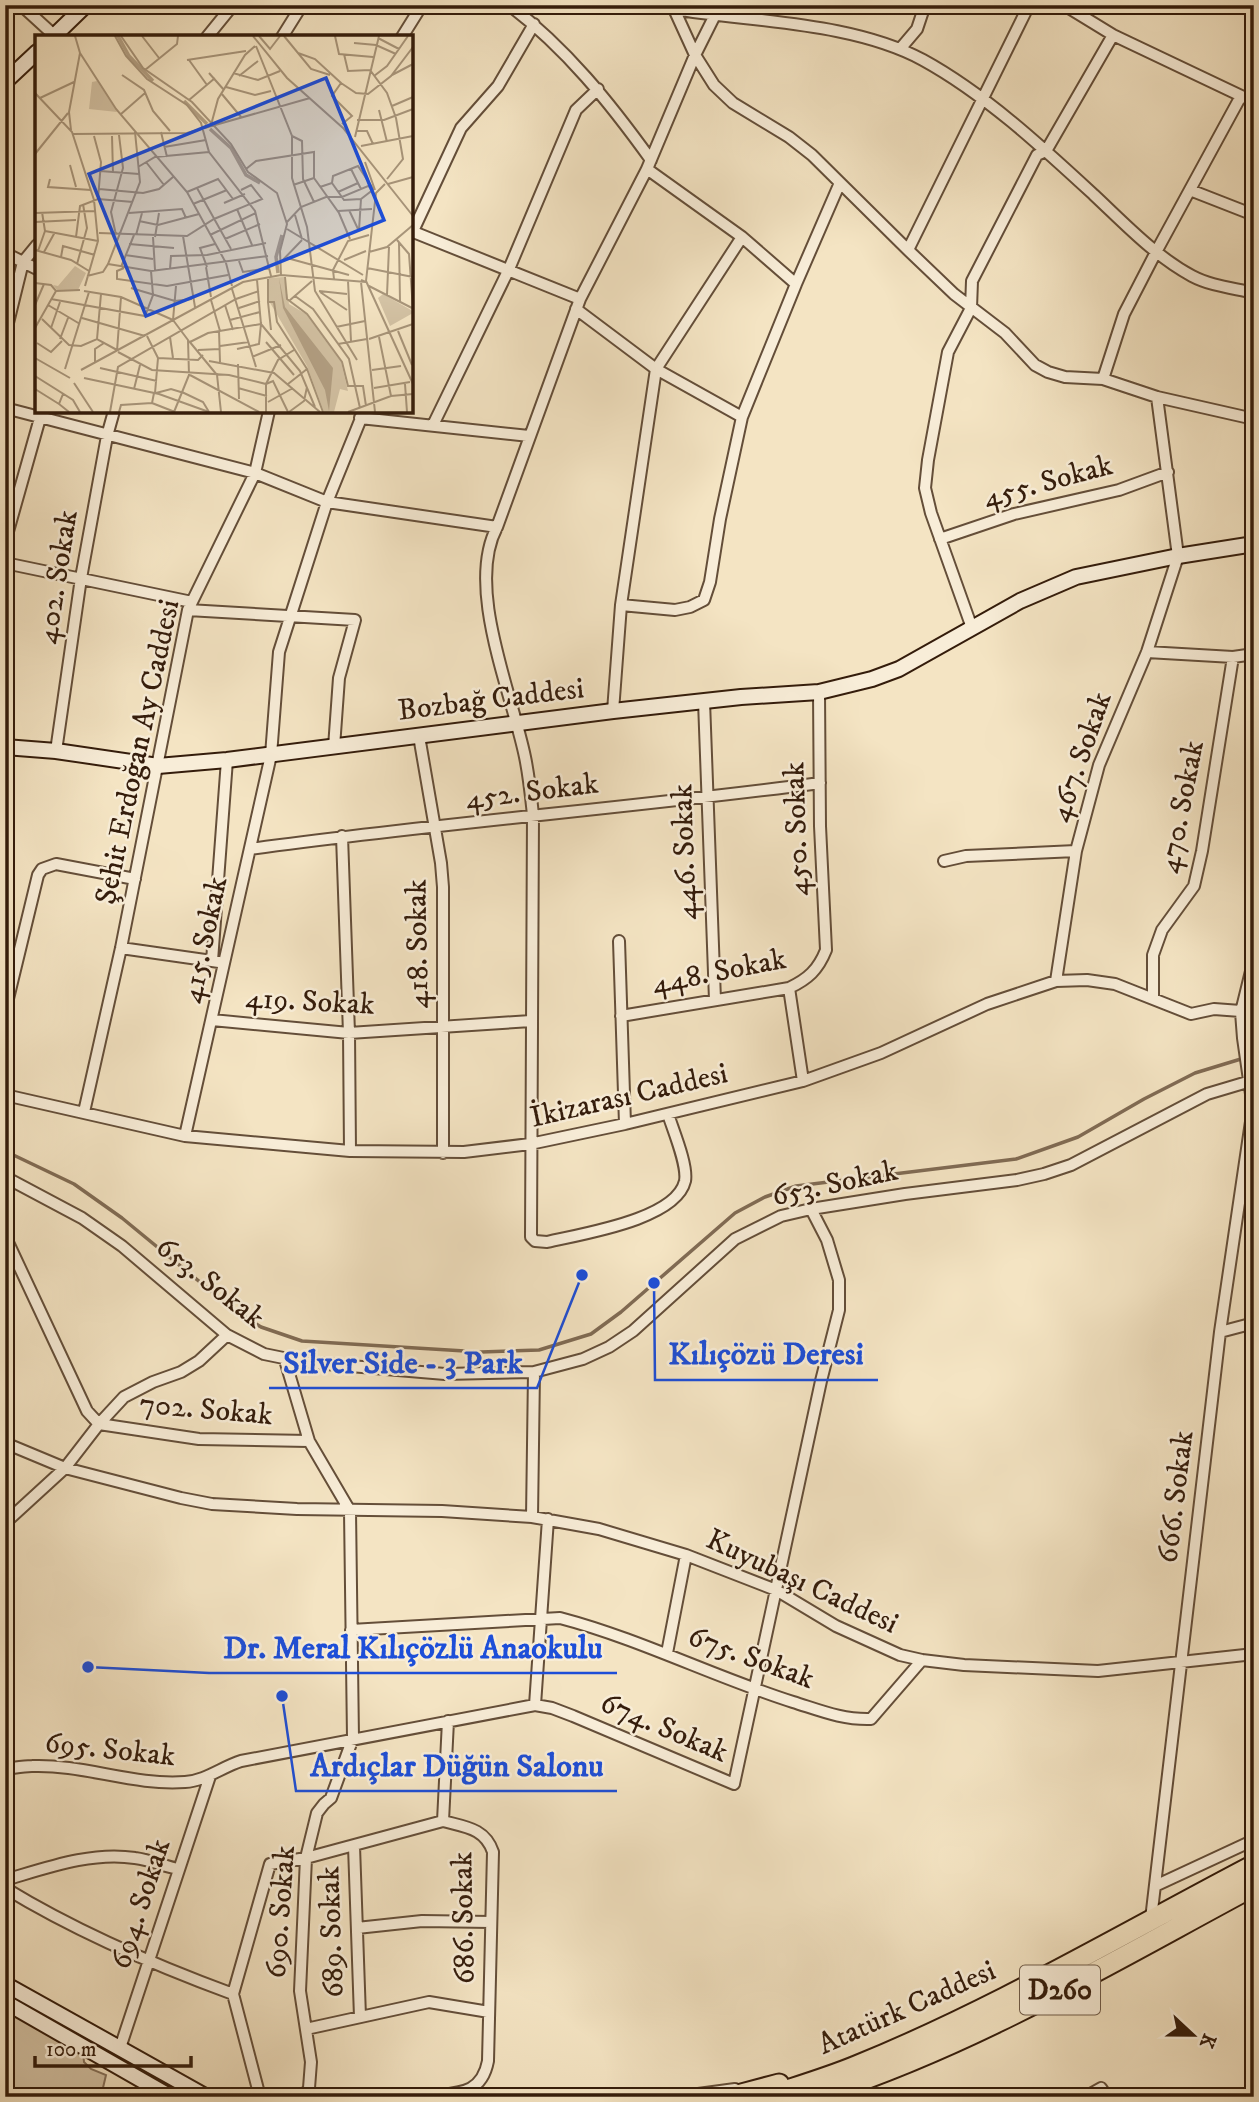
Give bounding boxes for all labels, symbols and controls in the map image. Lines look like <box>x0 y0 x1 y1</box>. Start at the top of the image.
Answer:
inset map <box>35 35 413 413</box>
street label: 455. Sokak <box>979 447 1117 517</box>
street label: 402. Sokak <box>29 507 87 646</box>
street label: Şehit Erdoğan Ay Caddesi <box>88 596 188 908</box>
street label: Bozbağ Caddesi <box>396 670 586 730</box>
street label: 467. Sokak <box>1042 687 1120 827</box>
street label: 470. Sokak <box>1151 737 1213 877</box>
street label: 450. Sokak <box>776 761 818 897</box>
street label: 452. Sokak <box>464 765 601 818</box>
street label: 446. Sokak <box>664 783 706 921</box>
street label: 415. Sokak <box>174 873 236 1007</box>
street label: 418. Sokak <box>398 879 438 1009</box>
street label: 448. Sokak <box>649 941 789 1003</box>
street label: 419. Sokak <box>244 980 376 1024</box>
street label: İkizarası Caddesi <box>526 1054 731 1137</box>
street label: 653. Sokak <box>769 1153 902 1215</box>
street label: 653. Sokak <box>148 1229 272 1337</box>
callout: Kılıçözü Deresi <box>655 1327 878 1380</box>
callout: Silver Side - 3 Park <box>269 1335 537 1388</box>
text: Kılıçözü Deresi <box>668 1335 864 1375</box>
text: Silver Side - 3 Park <box>283 1344 524 1384</box>
street label: 702. Sokak <box>138 1386 274 1434</box>
street label: 666. Sokak <box>1150 1429 1202 1565</box>
street label: Kuyubaşı Caddesi <box>700 1521 904 1643</box>
street label: 675. Sokak <box>683 1618 819 1698</box>
callout: Dr. Meral Kılıçözlü Anaokulu <box>209 1620 617 1673</box>
text: Dr. Meral Kılıçözlü Anaokulu <box>223 1629 603 1669</box>
street label: 674. Sokak <box>595 1685 734 1771</box>
street label: 695. Sokak <box>43 1725 177 1775</box>
callout: Ardıçlar Düğün Salonu <box>296 1738 617 1791</box>
text: Ardıçlar Düğün Salonu <box>309 1747 604 1787</box>
street label: 694. Sokak <box>103 1834 179 1974</box>
street label: 690. Sokak <box>258 1844 304 1980</box>
street label: 686. Sokak <box>444 1851 484 1985</box>
street label: 689. Sokak <box>311 1865 353 1999</box>
street label: Atatürk Caddesi <box>812 1952 1002 2064</box>
road number: D260 <box>1020 1966 1100 2014</box>
north arrow <box>1158 2000 1228 2070</box>
scale bar <box>35 2025 191 2069</box>
text: K <box>1194 2030 1221 2052</box>
text: 100 m <box>46 2037 97 2063</box>

